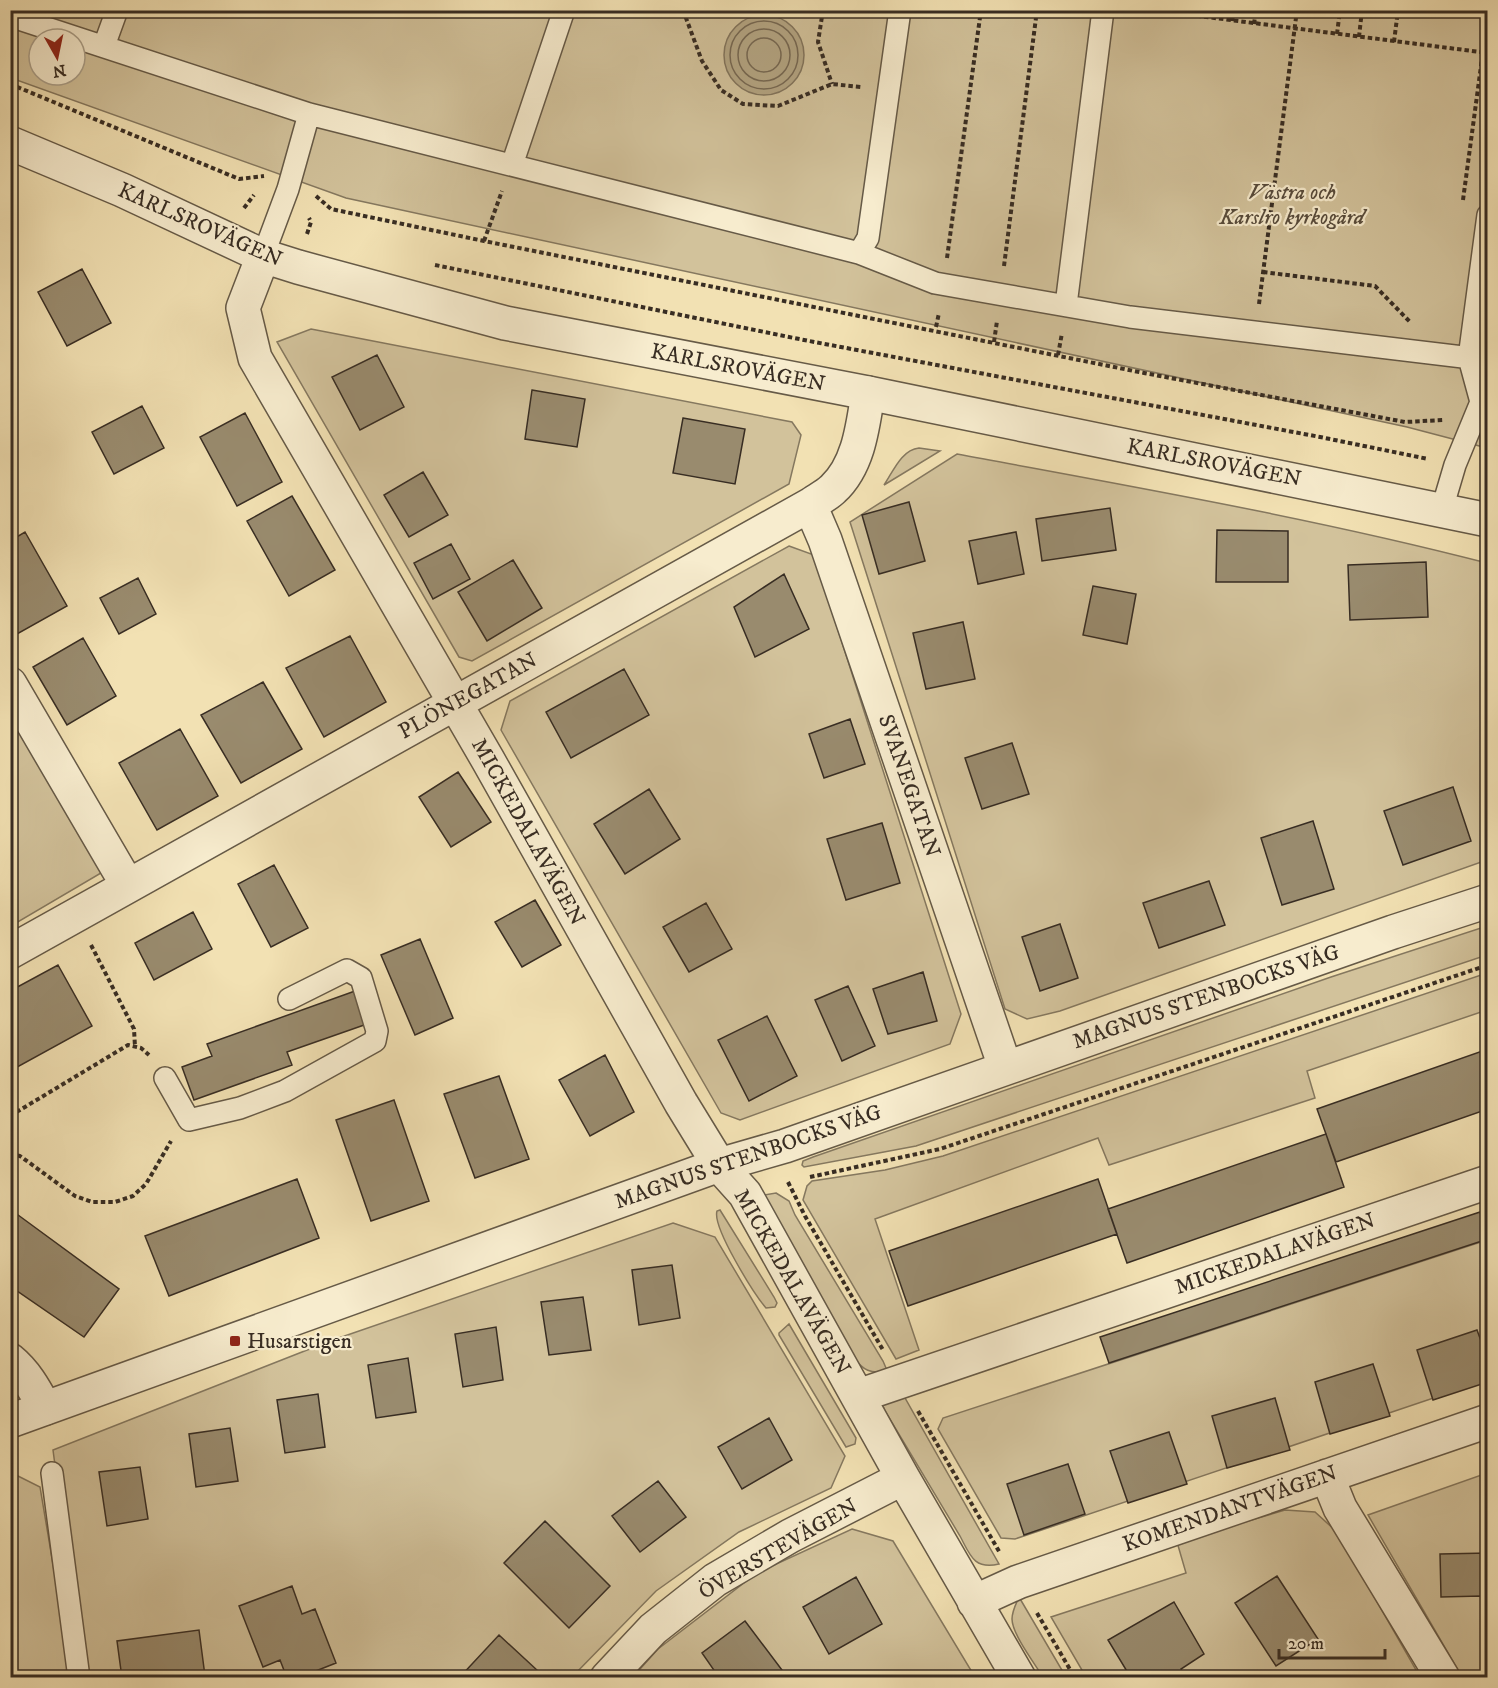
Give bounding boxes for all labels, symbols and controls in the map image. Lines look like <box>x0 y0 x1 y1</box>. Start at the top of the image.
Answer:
north arrow <box>27 27 87 87</box>
text: N <box>51 60 67 82</box>
street label: KARLSROVÄGEN <box>114 177 286 273</box>
park label: Västra och Karslro kyrkogård <box>1218 179 1368 231</box>
street label: KARLSROVÄGEN <box>648 338 828 398</box>
street label: KARLSROVÄGEN <box>1124 433 1304 493</box>
street label: PLÖNEGATAN <box>394 647 542 745</box>
street label: SVANEGATAN <box>872 711 946 861</box>
street label: MICKEDALAVÄGEN <box>465 734 591 930</box>
street label: MAGNUS STENBOCKS VÄG <box>1069 939 1343 1055</box>
street label: MAGNUS STENBOCKS VÄG <box>611 1099 885 1215</box>
street label: MICKEDALAVÄGEN <box>728 1184 856 1380</box>
street label: MICKEDALAVÄGEN <box>1171 1207 1379 1301</box>
place label: Husarstigen <box>247 1328 353 1355</box>
marker: Husarstigen <box>228 1334 242 1348</box>
street label: KOMENDANTVÄGEN <box>1119 1460 1341 1558</box>
street label: ÖVERSTEVÄGEN <box>694 1493 862 1605</box>
scale bar <box>1279 1622 1386 1660</box>
text: 20 m <box>1288 1633 1324 1655</box>

